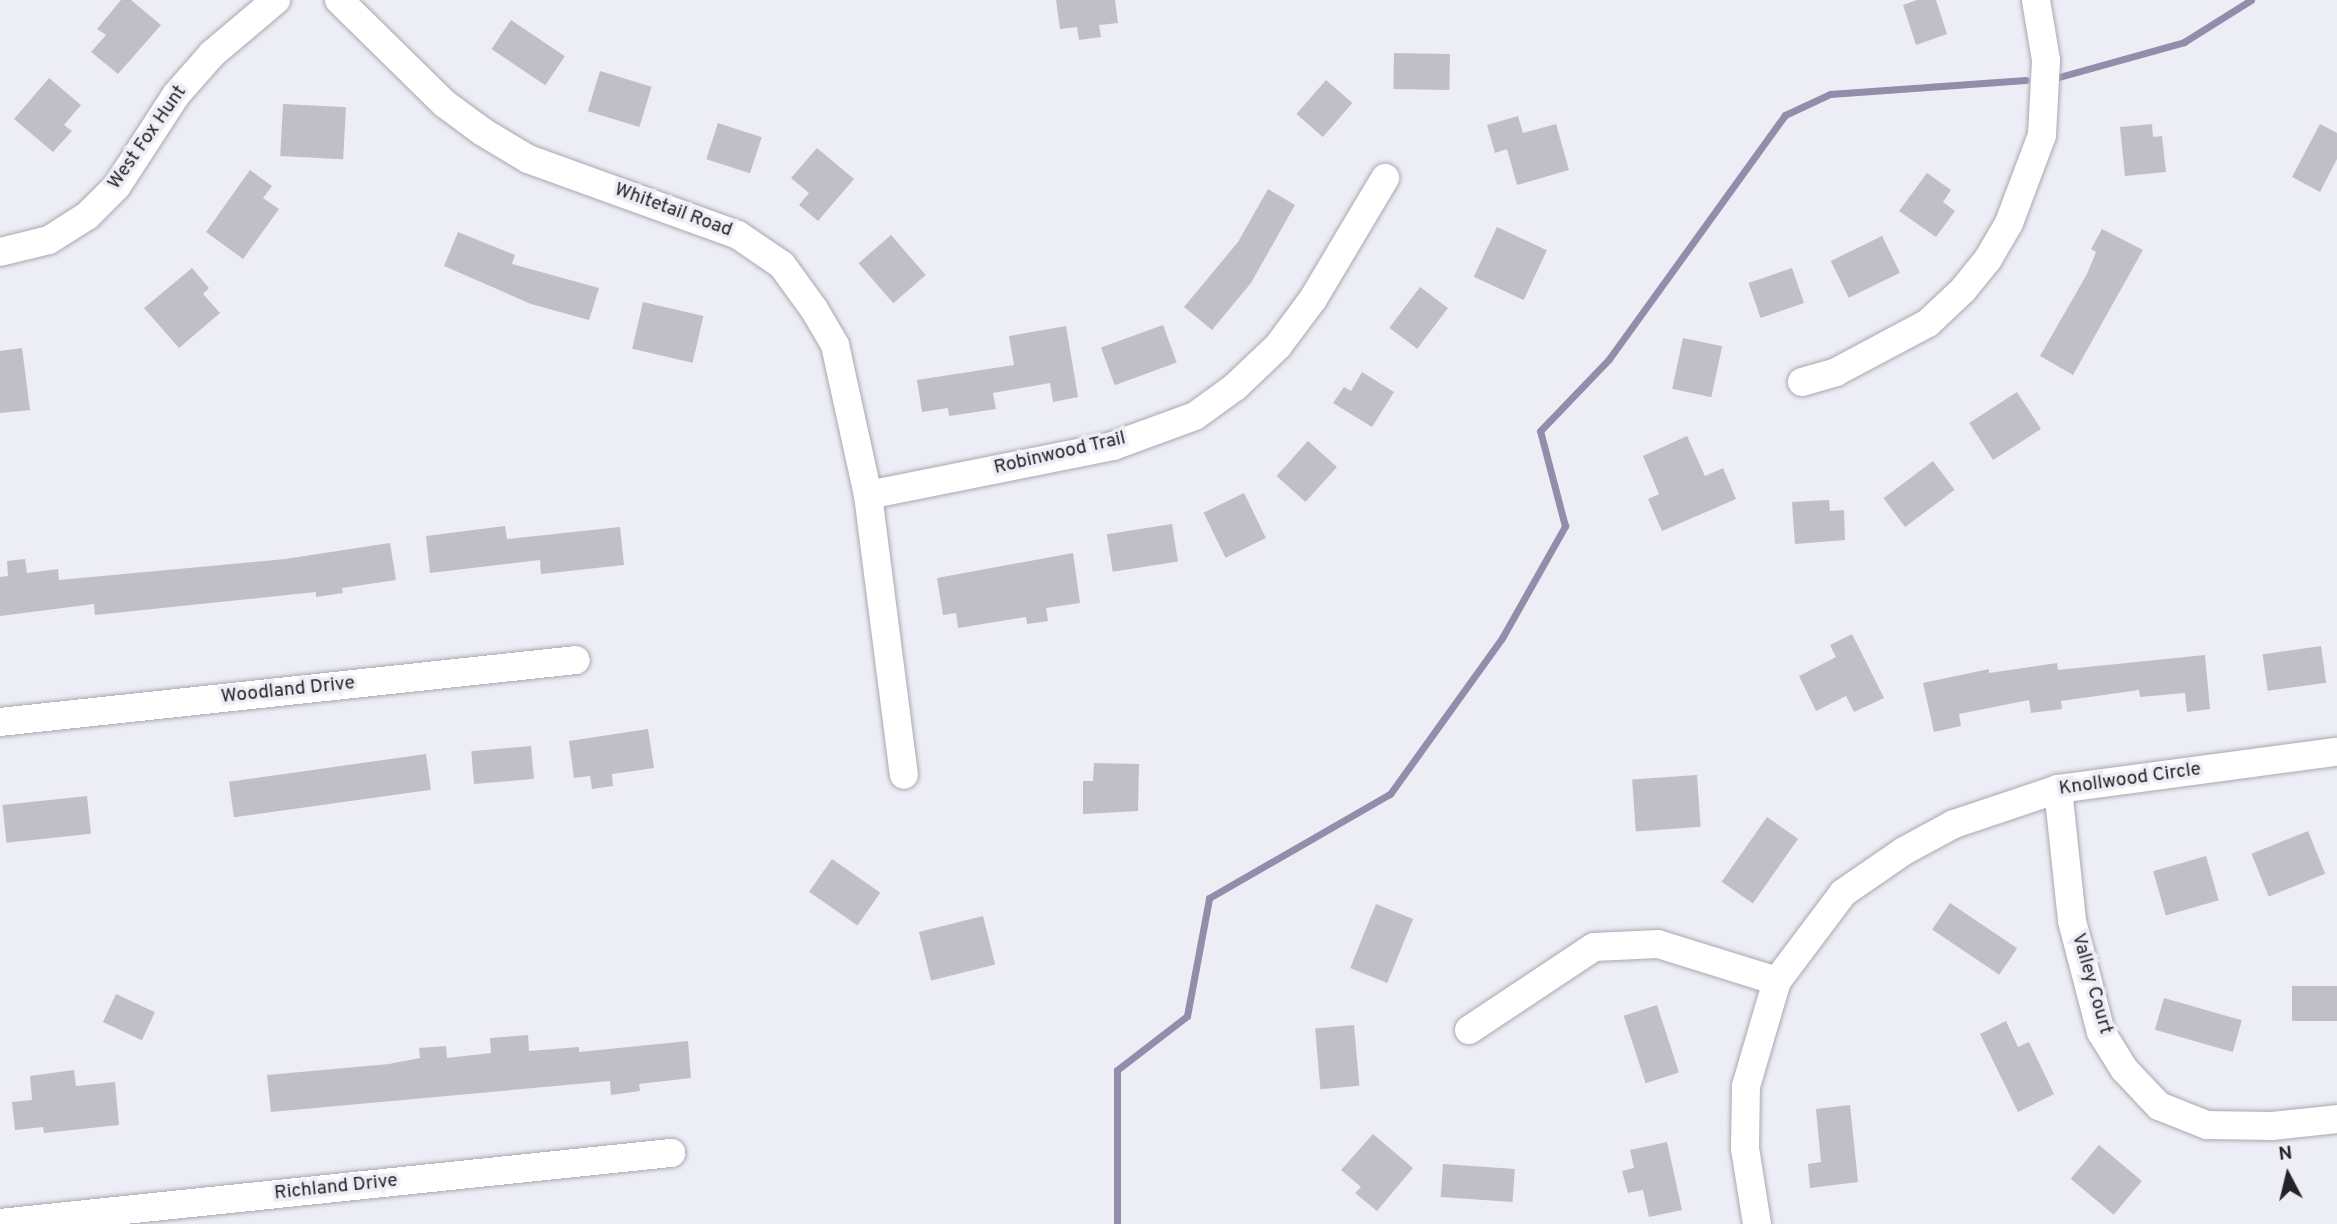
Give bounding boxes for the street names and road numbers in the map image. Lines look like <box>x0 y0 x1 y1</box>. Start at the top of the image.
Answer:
street label: West Fox Hunt <box>104 82 192 194</box>
street label: Whitetail Road <box>611 179 735 243</box>
street label: Robinwood Trail <box>991 428 1129 480</box>
street label: Woodland Drive <box>220 673 356 709</box>
street label: Knollwood Circle <box>2058 759 2202 801</box>
street label: Valley Court <box>2066 931 2116 1037</box>
street label: Richland Drive <box>273 1170 399 1206</box>

